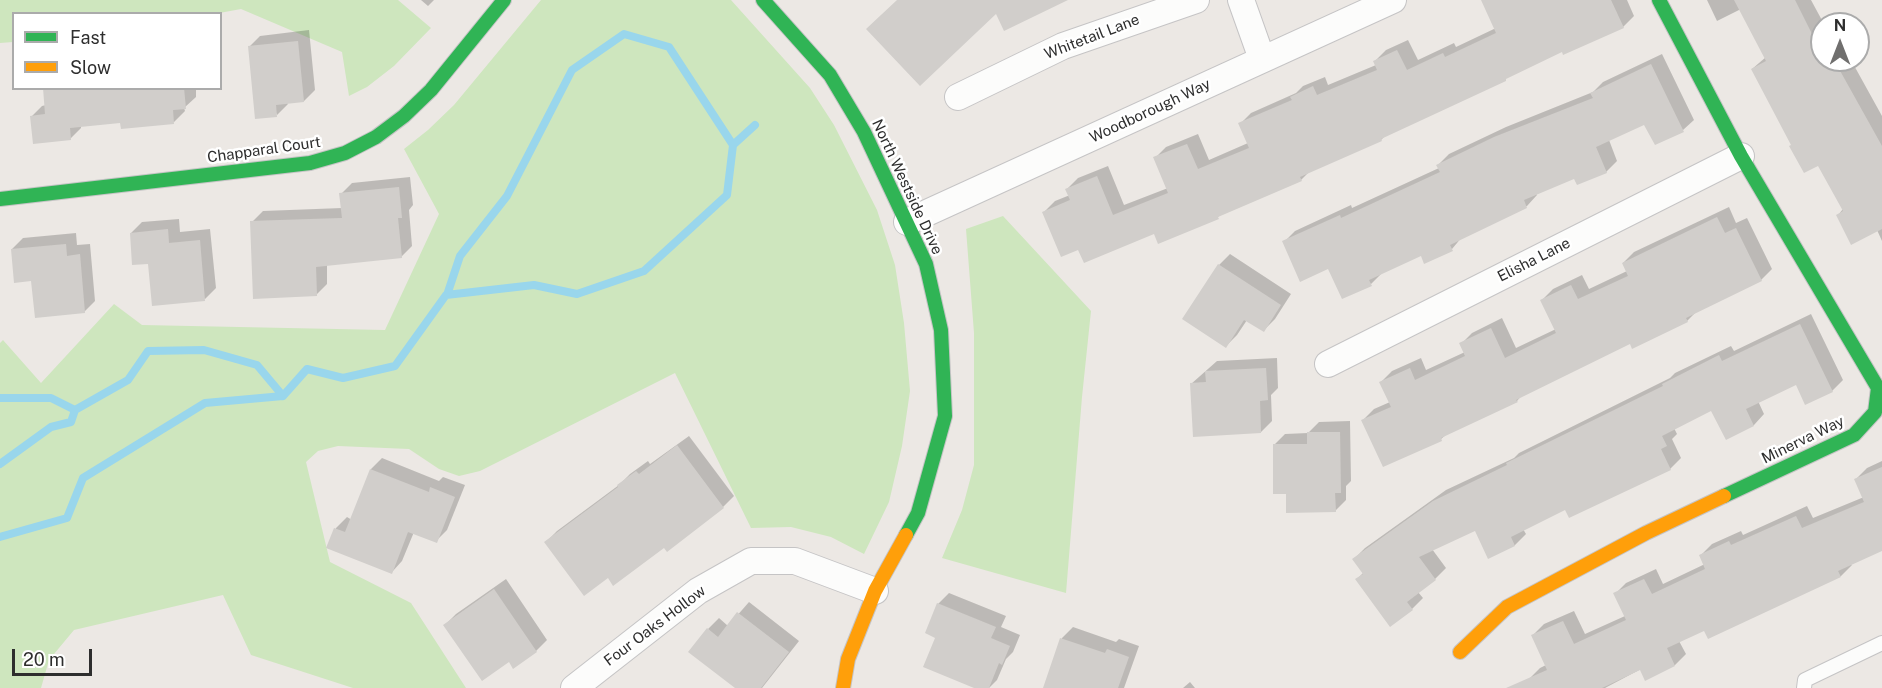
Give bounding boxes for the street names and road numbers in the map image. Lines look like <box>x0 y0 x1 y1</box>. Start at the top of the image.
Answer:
street label: Whitetail Lane <box>1042 11 1142 63</box>
street label: Woodborough Way <box>1087 75 1213 147</box>
street label: North Westside Drive <box>868 117 946 257</box>
street label: Chapparal Court <box>206 133 322 167</box>
street label: Elisha Lane <box>1495 234 1573 286</box>
street label: Minerva Way <box>1759 412 1847 468</box>
street label: Four Oaks Hollow <box>601 582 709 670</box>

